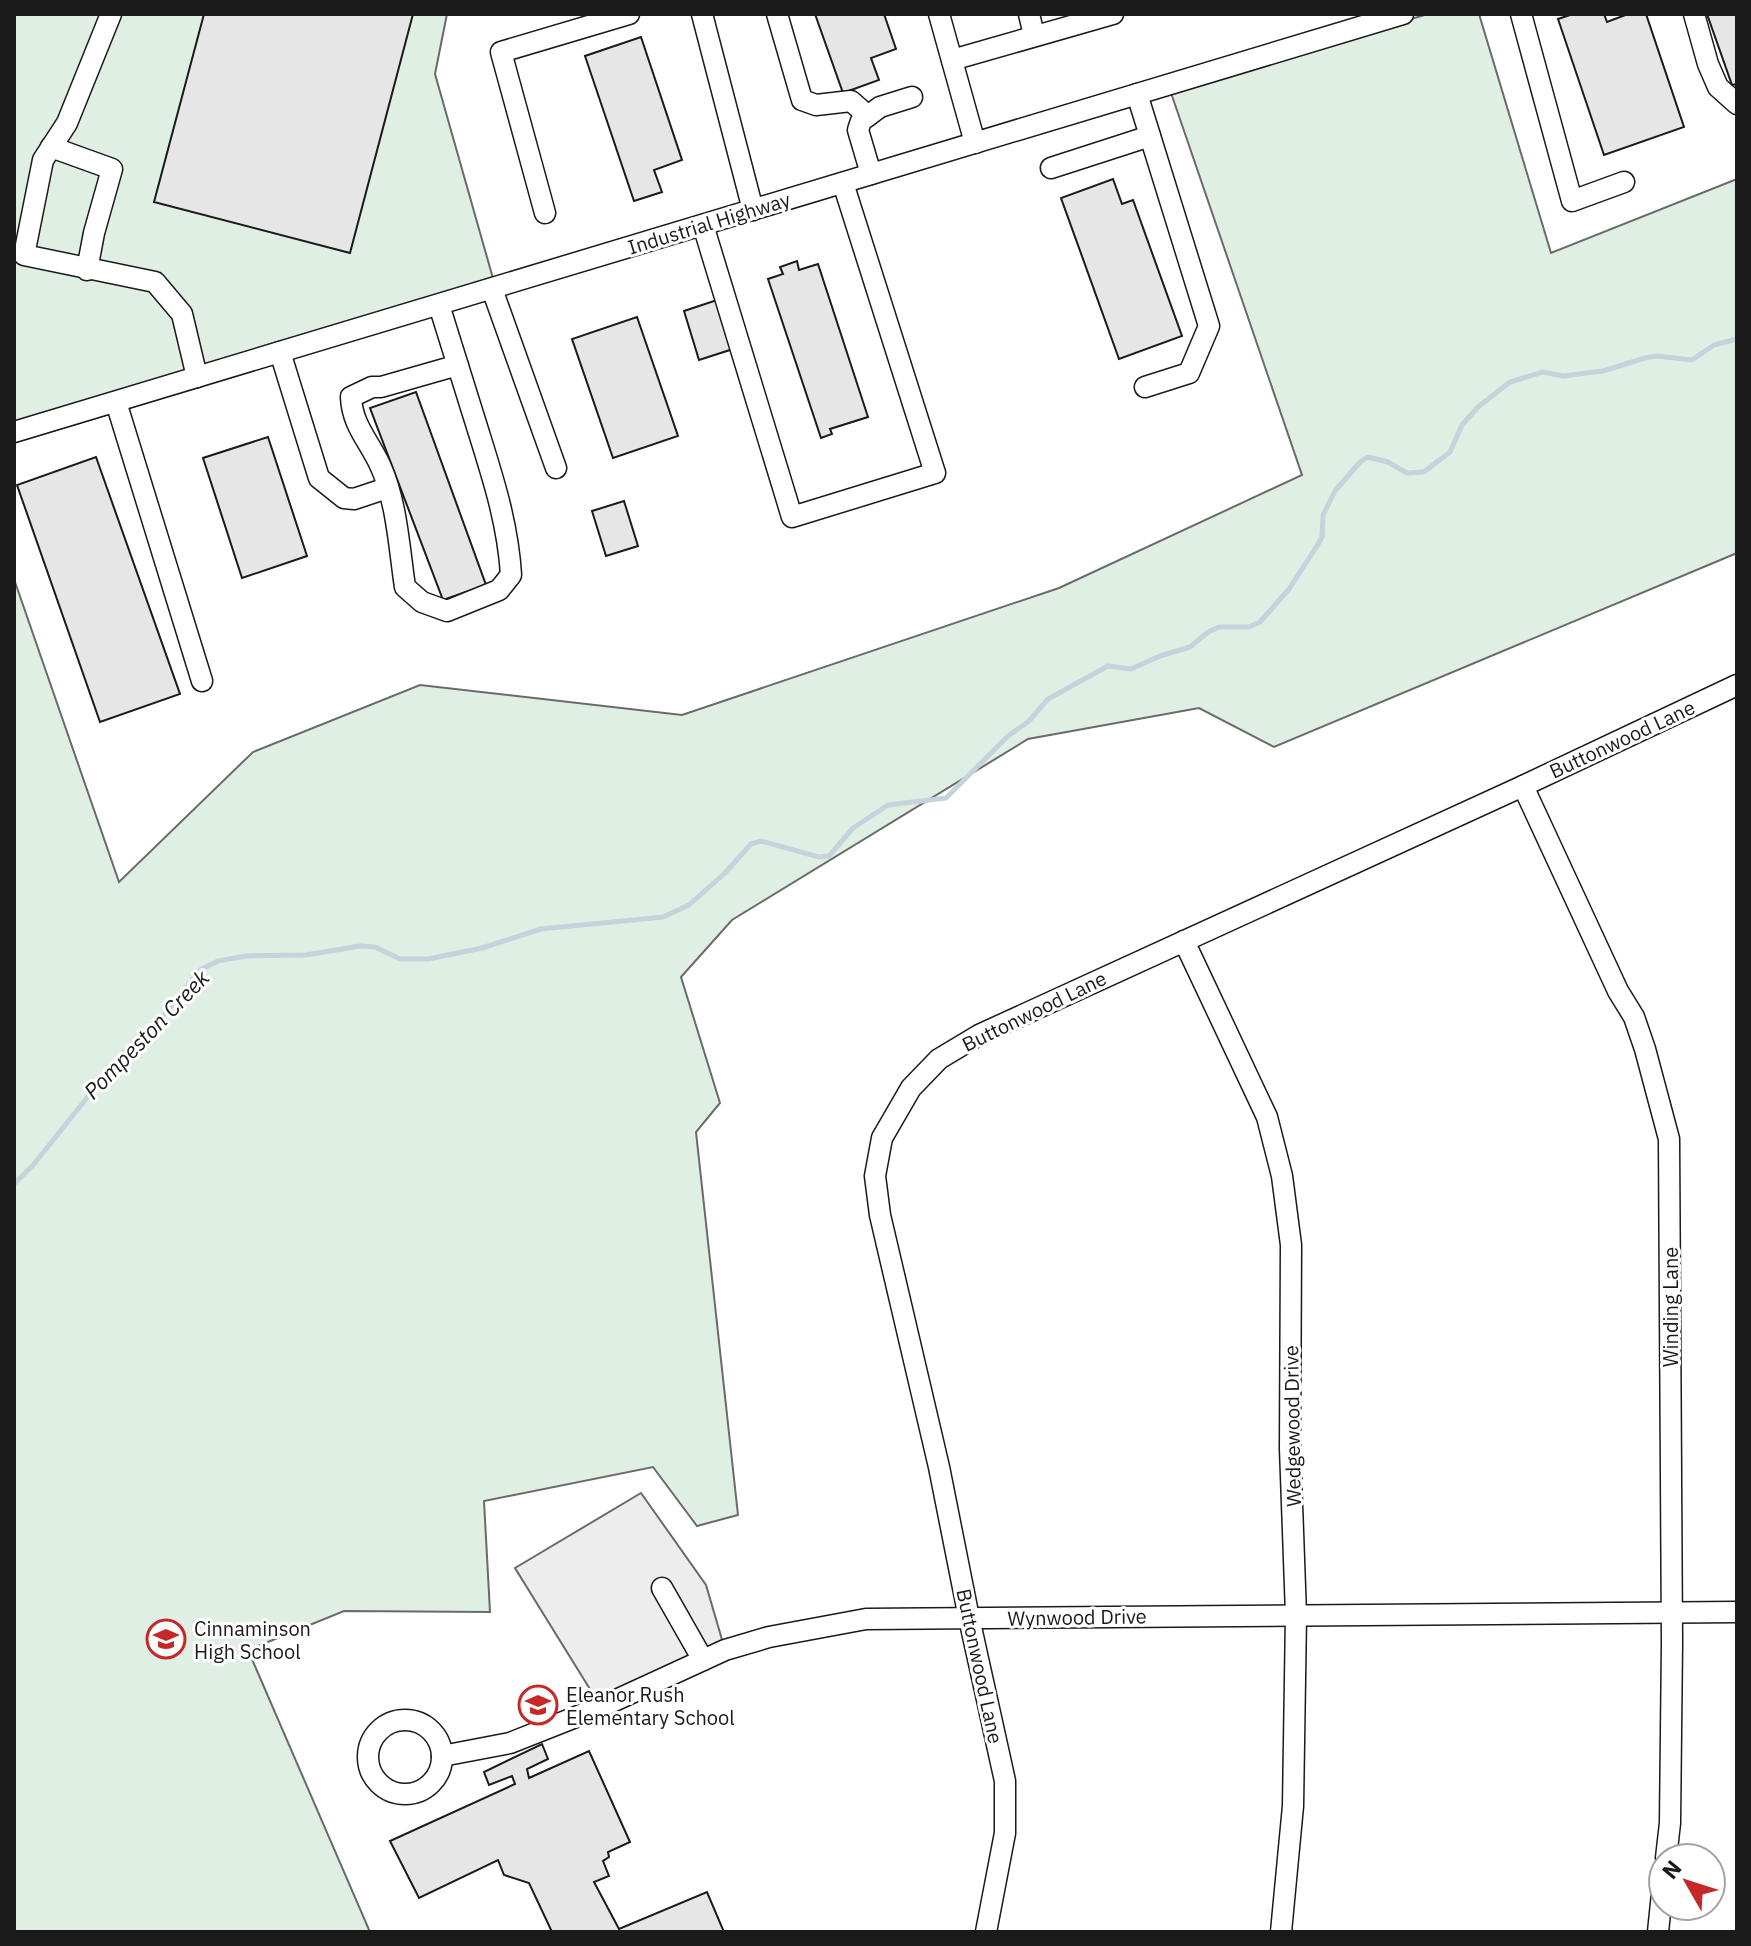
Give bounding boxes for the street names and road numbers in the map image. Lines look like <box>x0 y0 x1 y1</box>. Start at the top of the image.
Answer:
street label: Industrial Highway <box>624 185 794 261</box>
street label: Buttonwood Lane <box>1545 693 1699 785</box>
street label: Buttonwood Lane <box>957 964 1111 1058</box>
street label: Winding Lane <box>1657 1247 1684 1367</box>
street label: Wedgewood Drive <box>1277 1345 1307 1507</box>
street label: Buttonwood Lane <box>950 1586 1010 1746</box>
street label: Wynwood Drive <box>1007 1602 1147 1632</box>

